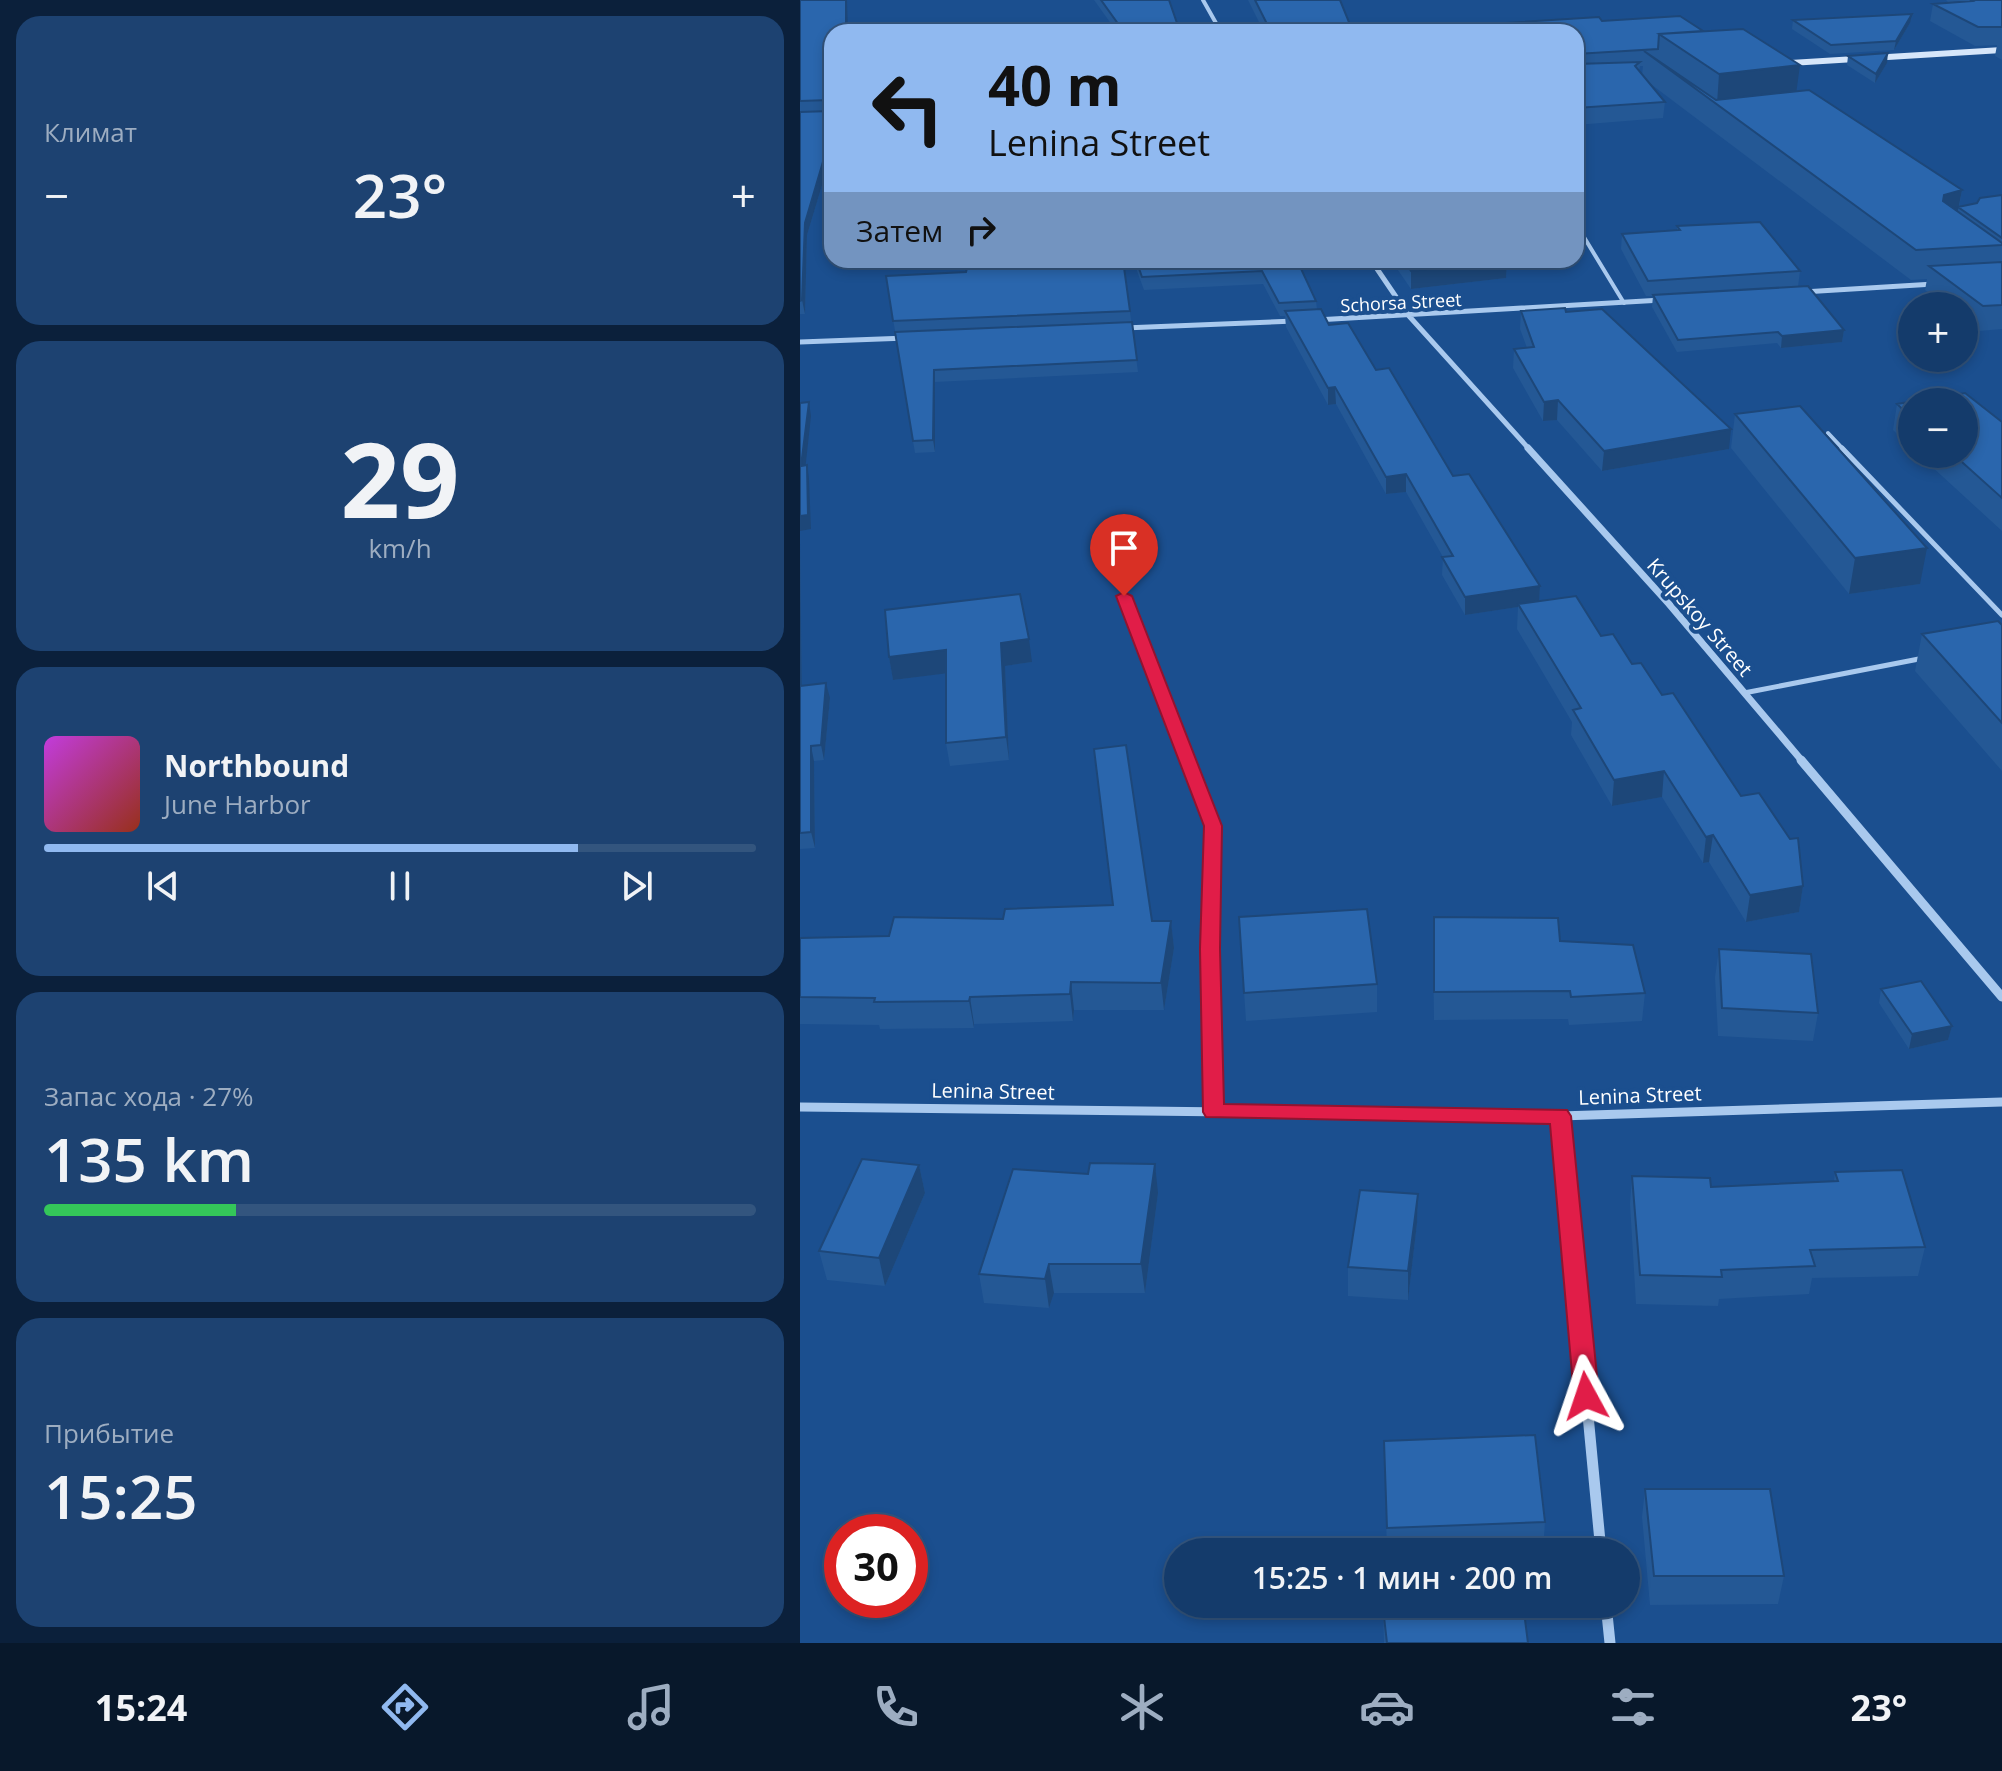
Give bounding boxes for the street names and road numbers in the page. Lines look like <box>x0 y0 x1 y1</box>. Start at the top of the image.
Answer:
street label: Schorsa Street <box>1340 287 1462 317</box>
street label: Krupskoy Street <box>1641 552 1759 682</box>
street label: Lenina Street <box>931 1076 1055 1106</box>
street label: Lenina Street <box>1578 1079 1702 1111</box>

